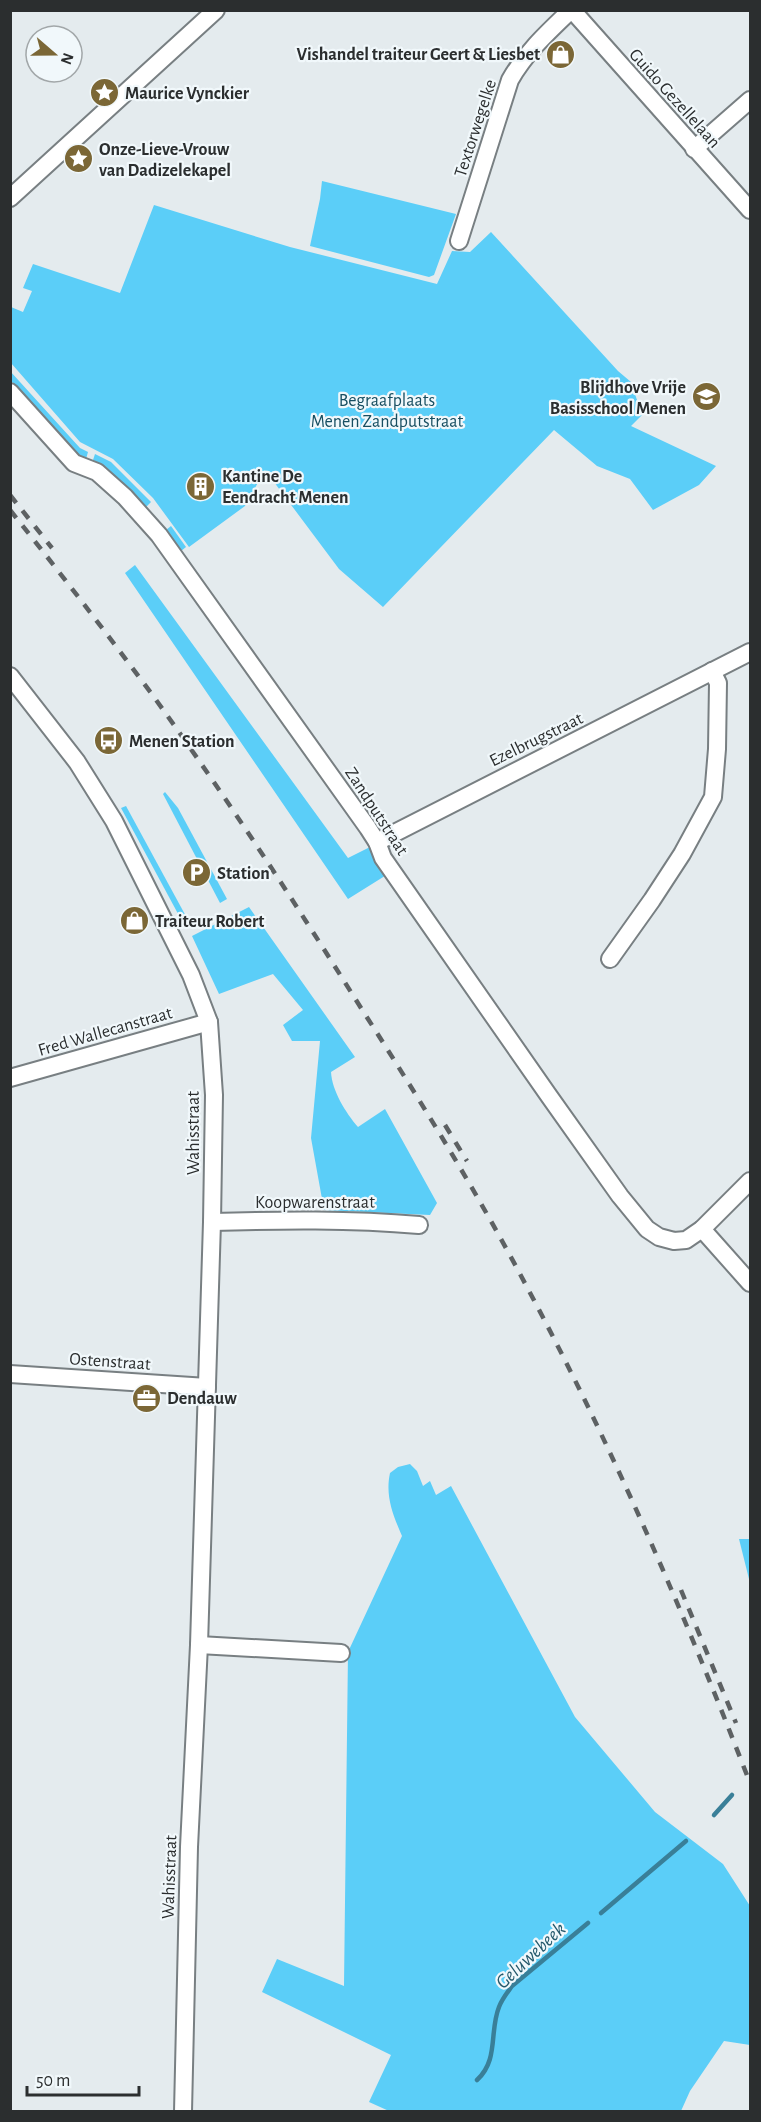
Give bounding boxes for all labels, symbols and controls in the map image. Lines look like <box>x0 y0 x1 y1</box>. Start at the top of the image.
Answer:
north arrow <box>24 24 84 84</box>
shop icon: Vishandel traiteur Geert & Liesbet <box>545 38 577 70</box>
place label: Vishandel traiteur Geert & Liesbet <box>297 46 540 64</box>
street label: Guido Gezellelaan <box>625 46 723 152</box>
text: N <box>58 51 77 67</box>
place icon: Maurice Vynckier <box>88 77 120 109</box>
street label: Textorwegelke <box>452 77 500 179</box>
place label: Maurice Vynckier <box>125 85 250 103</box>
place label: Onze-Lieve-Vrouw van Dadizelekapel <box>99 141 231 180</box>
place icon: Onze-Lieve-Vrouw van Dadizelekapel <box>62 143 94 175</box>
place label: Blijdhove Vrije Basisschool Menen <box>550 379 686 418</box>
school or university icon: Blijdhove Vrije Basisschool Menen <box>691 381 723 413</box>
park label: Begraafplaats Menen Zandputstraat <box>311 392 464 431</box>
place label: Kantine De Eendracht Menen <box>222 468 348 507</box>
building icon: Kantine De Eendracht Menen <box>185 470 217 502</box>
street label: Ezelbrugstraat <box>487 709 586 770</box>
bus stop icon: Menen Station <box>92 725 124 757</box>
place label: Menen Station <box>129 733 235 751</box>
street label: Zandputstraat <box>341 764 411 859</box>
parking icon: Station <box>180 857 212 889</box>
place label: Station <box>217 865 270 883</box>
shop icon: Traiteur Robert <box>118 905 150 937</box>
place label: Traiteur Robert <box>155 913 264 931</box>
street label: Fred Wallecanstraat <box>36 1004 175 1060</box>
street label: Wahisstraat <box>185 1091 203 1175</box>
street label: Koopwarenstraat <box>255 1194 375 1212</box>
street label: Ostenstraat <box>69 1350 152 1374</box>
office icon: Dendauw <box>130 1382 162 1414</box>
place label: Dendauw <box>167 1390 237 1408</box>
street label: Wahisstraat <box>160 1834 180 1919</box>
water label: Geluwebeek <box>492 1919 569 1993</box>
scale bar <box>27 2059 140 2097</box>
text: 50 m <box>36 2072 70 2090</box>

